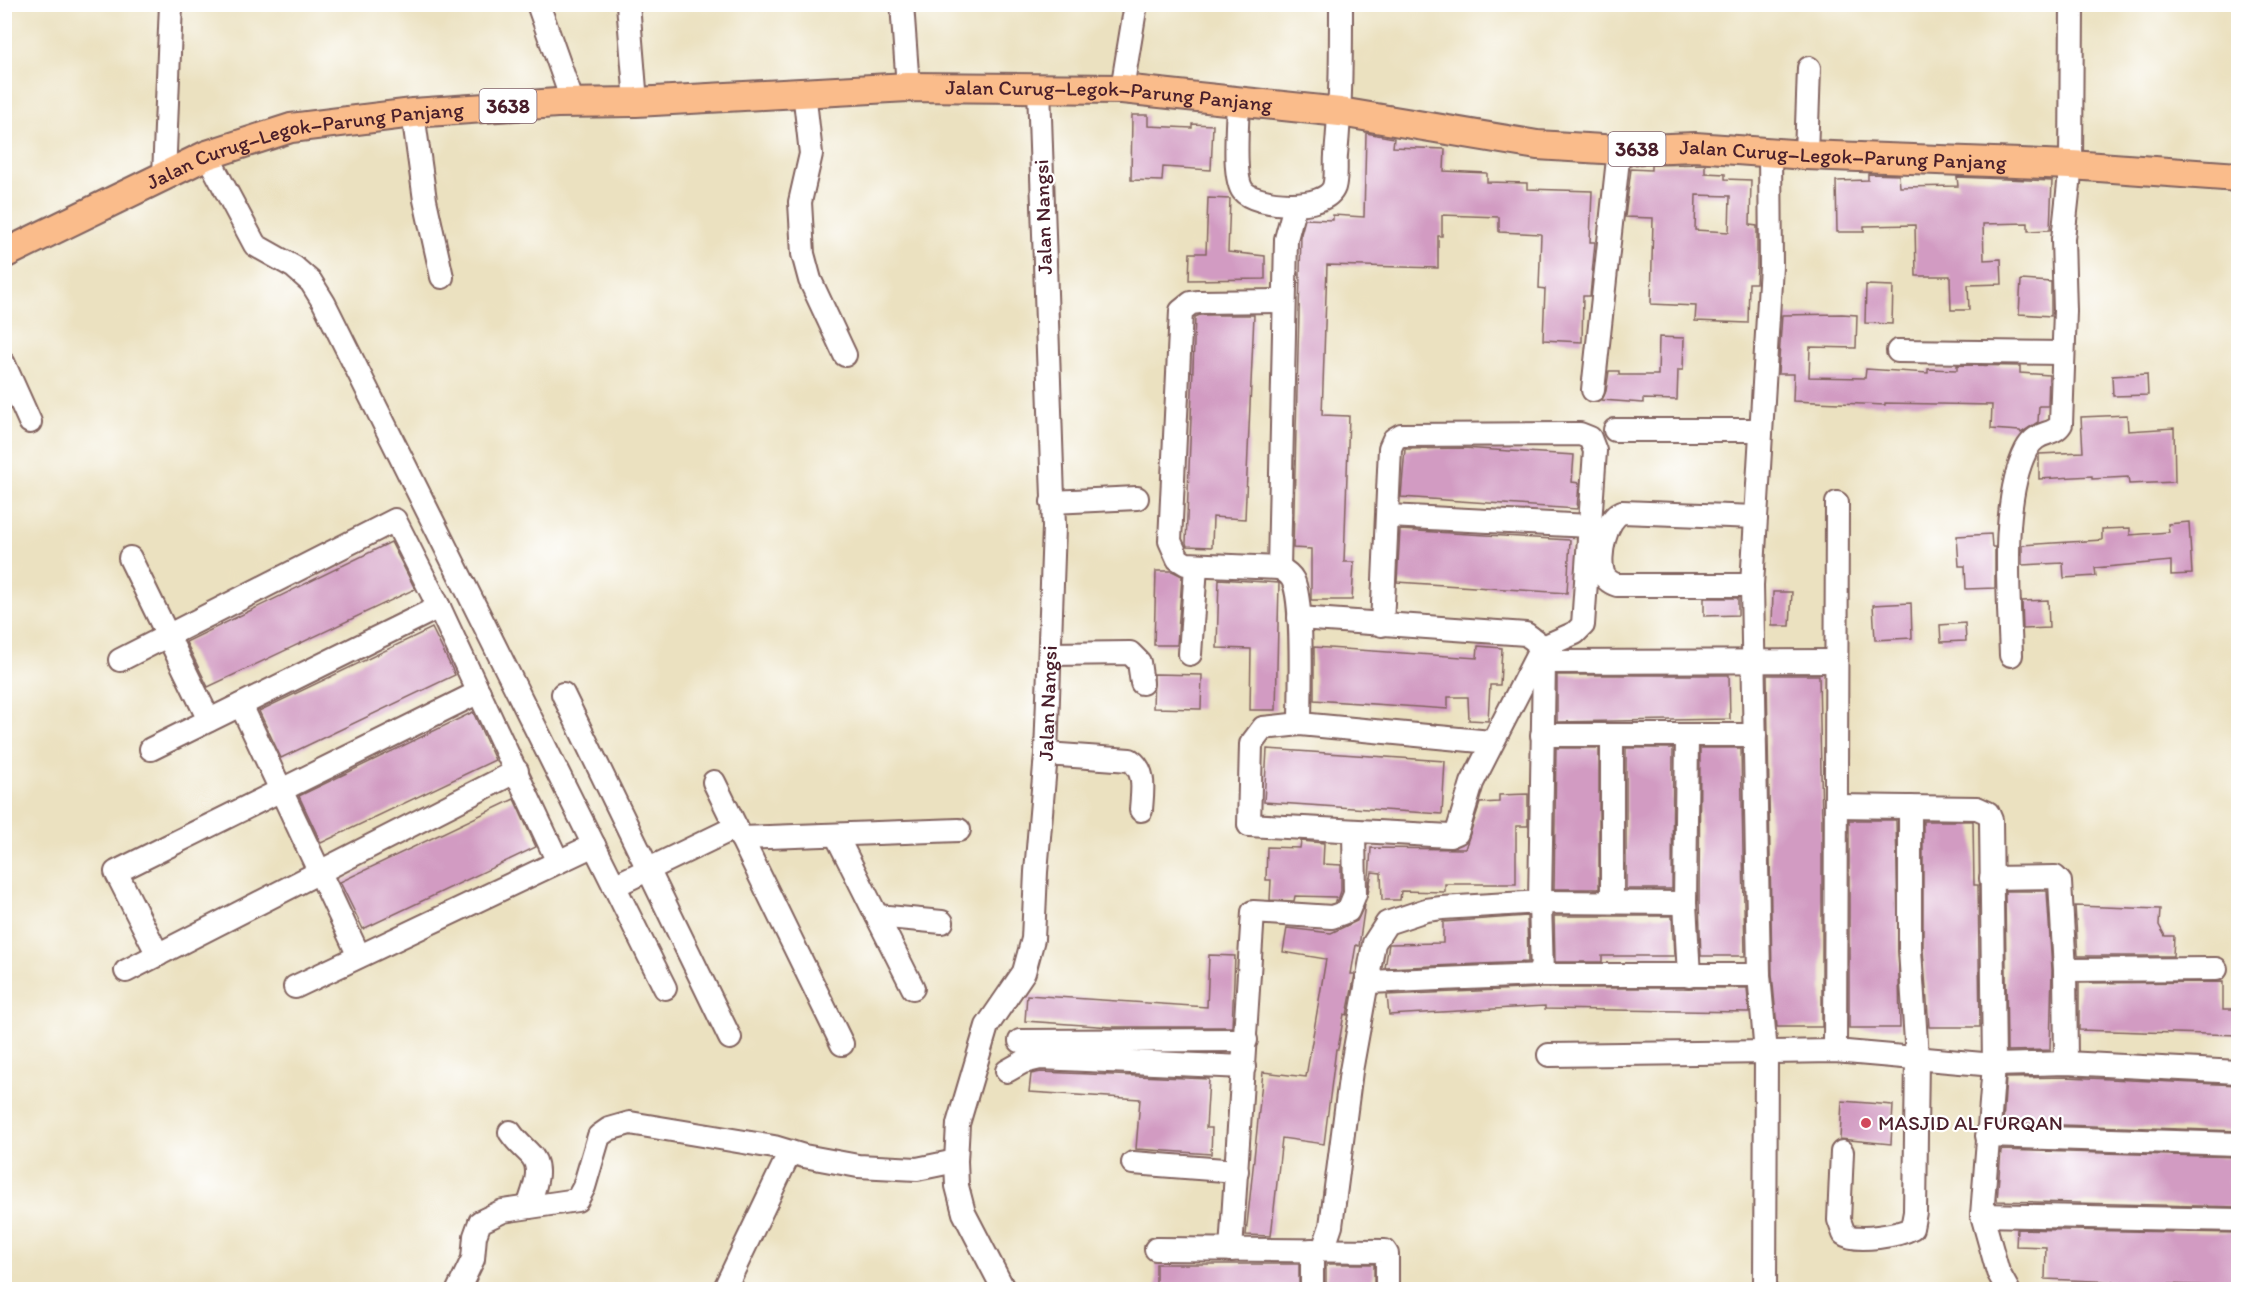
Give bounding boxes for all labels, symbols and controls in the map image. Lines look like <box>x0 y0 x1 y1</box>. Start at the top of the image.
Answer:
street label: Jalan Curug–Legok–Parung Panjang <box>945 74 1274 117</box>
road number: 3638 <box>480 89 536 123</box>
street label: Jalan Curug–Legok–Parung Panjang <box>142 96 465 195</box>
road number: 3638 <box>1608 132 1666 166</box>
street label: Jalan Curug–Legok–Parung Panjang <box>1679 134 2007 175</box>
street label: Jalan Nangsi <box>1028 159 1057 275</box>
street label: Jalan Nangsi <box>1032 645 1062 762</box>
place label: MASJID AL FURQAN <box>1878 1110 2063 1135</box>
marker: MASJID AL FURQAN <box>1859 1116 1873 1130</box>

